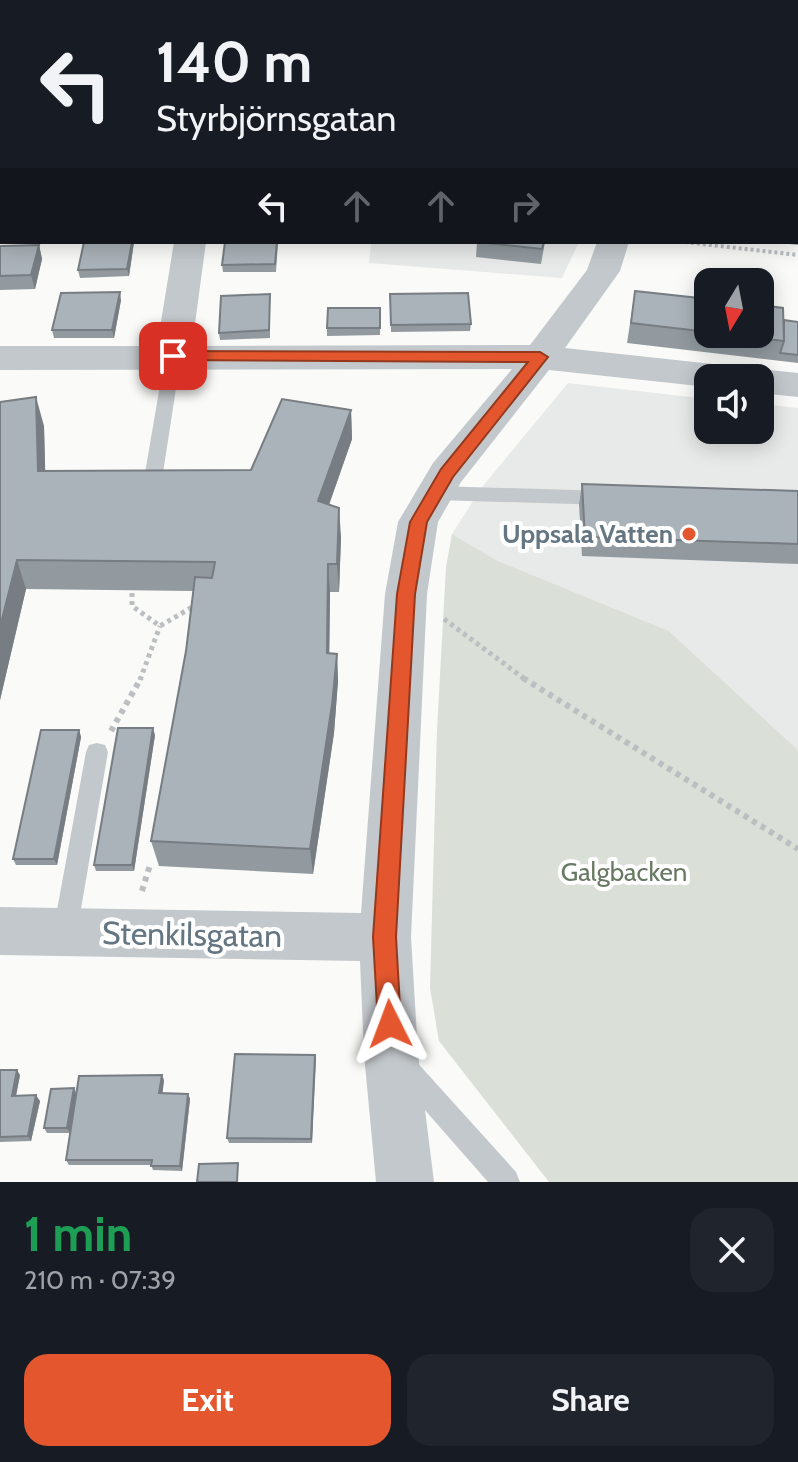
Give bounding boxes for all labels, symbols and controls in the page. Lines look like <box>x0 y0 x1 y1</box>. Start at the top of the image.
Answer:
text: 140 m <box>156 28 312 96</box>
icon: left <box>24 32 128 136</box>
text: Styrbjörnsgatan <box>156 96 396 140</box>
icon: left <box>251 184 295 228</box>
icon: ahead <box>335 184 379 228</box>
icon: ahead <box>419 184 463 228</box>
icon: right <box>503 184 547 228</box>
north arrow <box>694 268 774 348</box>
map controls <box>694 268 774 444</box>
pin <box>139 322 207 390</box>
icon: arrive <box>151 334 195 378</box>
button: sound <box>694 364 774 444</box>
place label: Uppsala Vatten <box>502 518 673 550</box>
marker: Uppsala Vatten <box>680 525 698 543</box>
park label: Galgbacken <box>561 856 687 888</box>
street label: Stenkilsgatan <box>102 913 282 955</box>
position arrow <box>348 982 432 1066</box>
text: 1 min <box>24 1205 132 1263</box>
button: close <box>690 1208 774 1292</box>
text: 210 m · 07:39 <box>24 1264 176 1296</box>
button: Exit <box>24 1354 391 1446</box>
button: Share <box>407 1354 774 1446</box>

